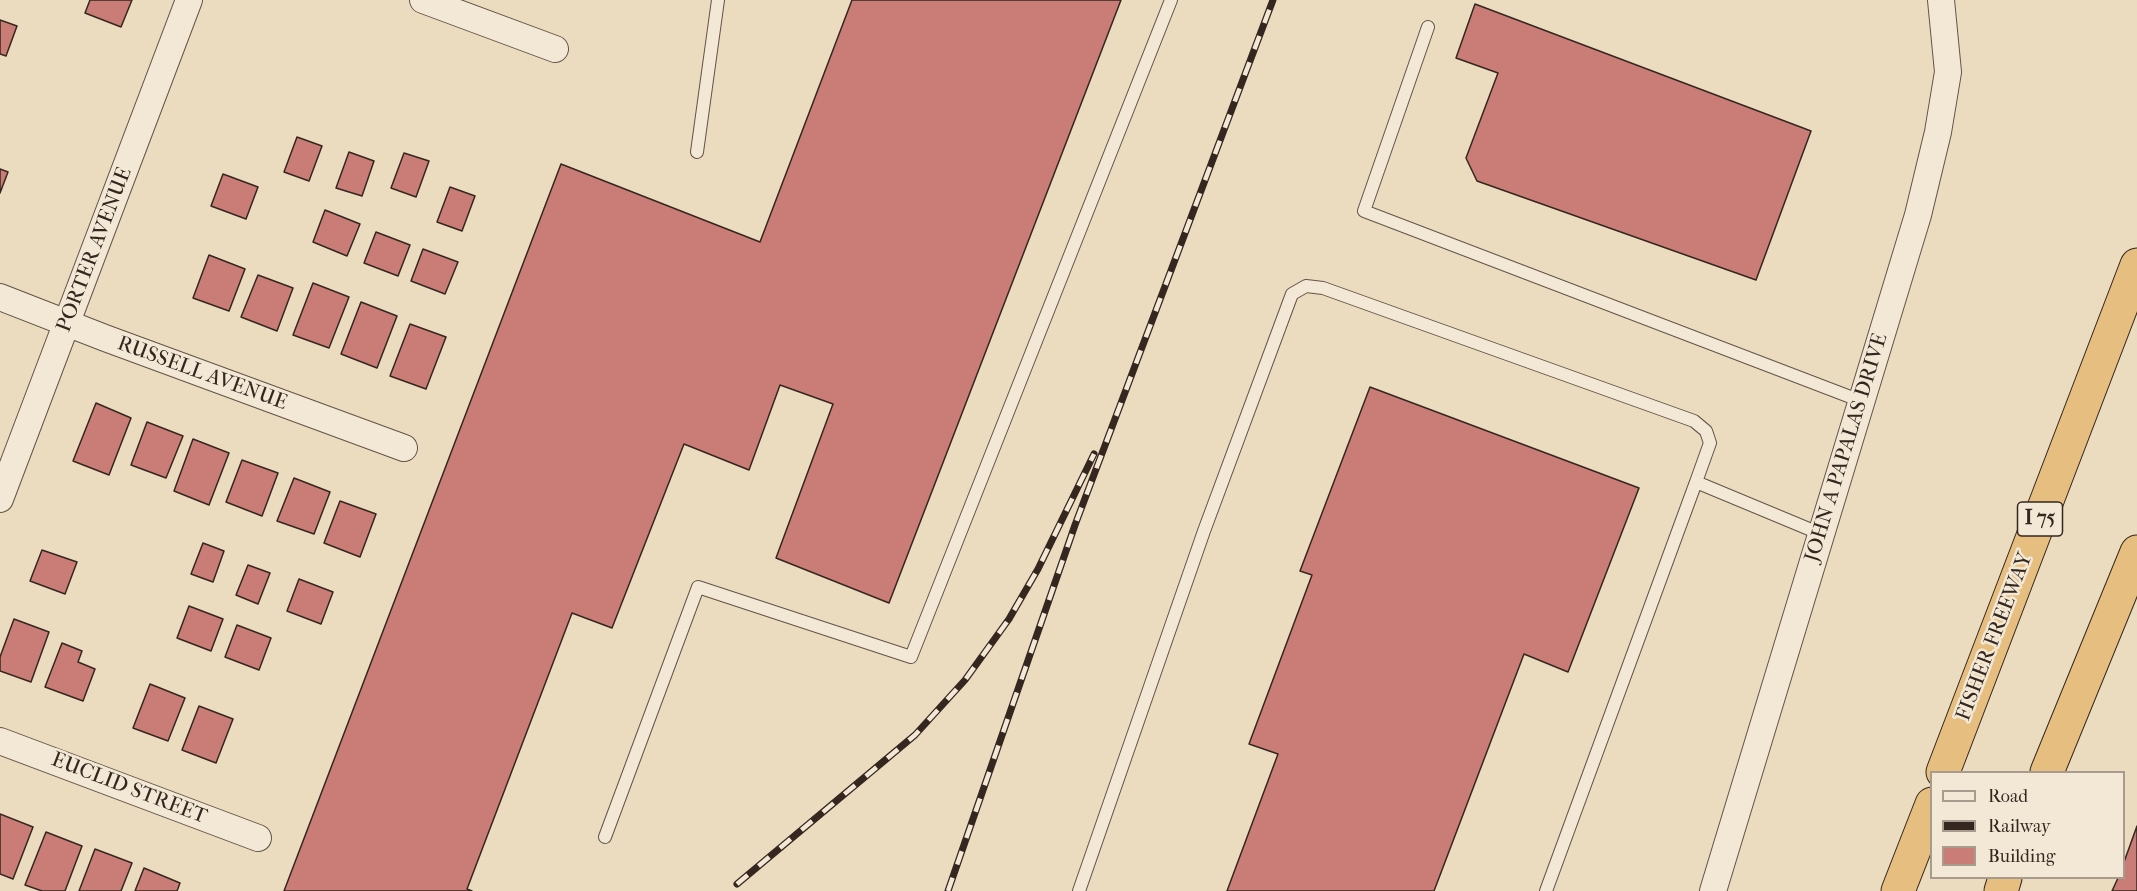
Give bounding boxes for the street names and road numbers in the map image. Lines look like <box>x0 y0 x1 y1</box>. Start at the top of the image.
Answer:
street label: PORTER AVENUE <box>52 164 138 336</box>
street label: JOHN A PAPALAS DRIVE <box>1800 331 1894 565</box>
street label: RUSSELL AVENUE <box>114 332 290 416</box>
road number: I 75 <box>2018 502 2062 536</box>
street label: FISHER FREEWAY <box>1951 549 2039 725</box>
street label: EUCLID STREET <box>48 748 210 830</box>

